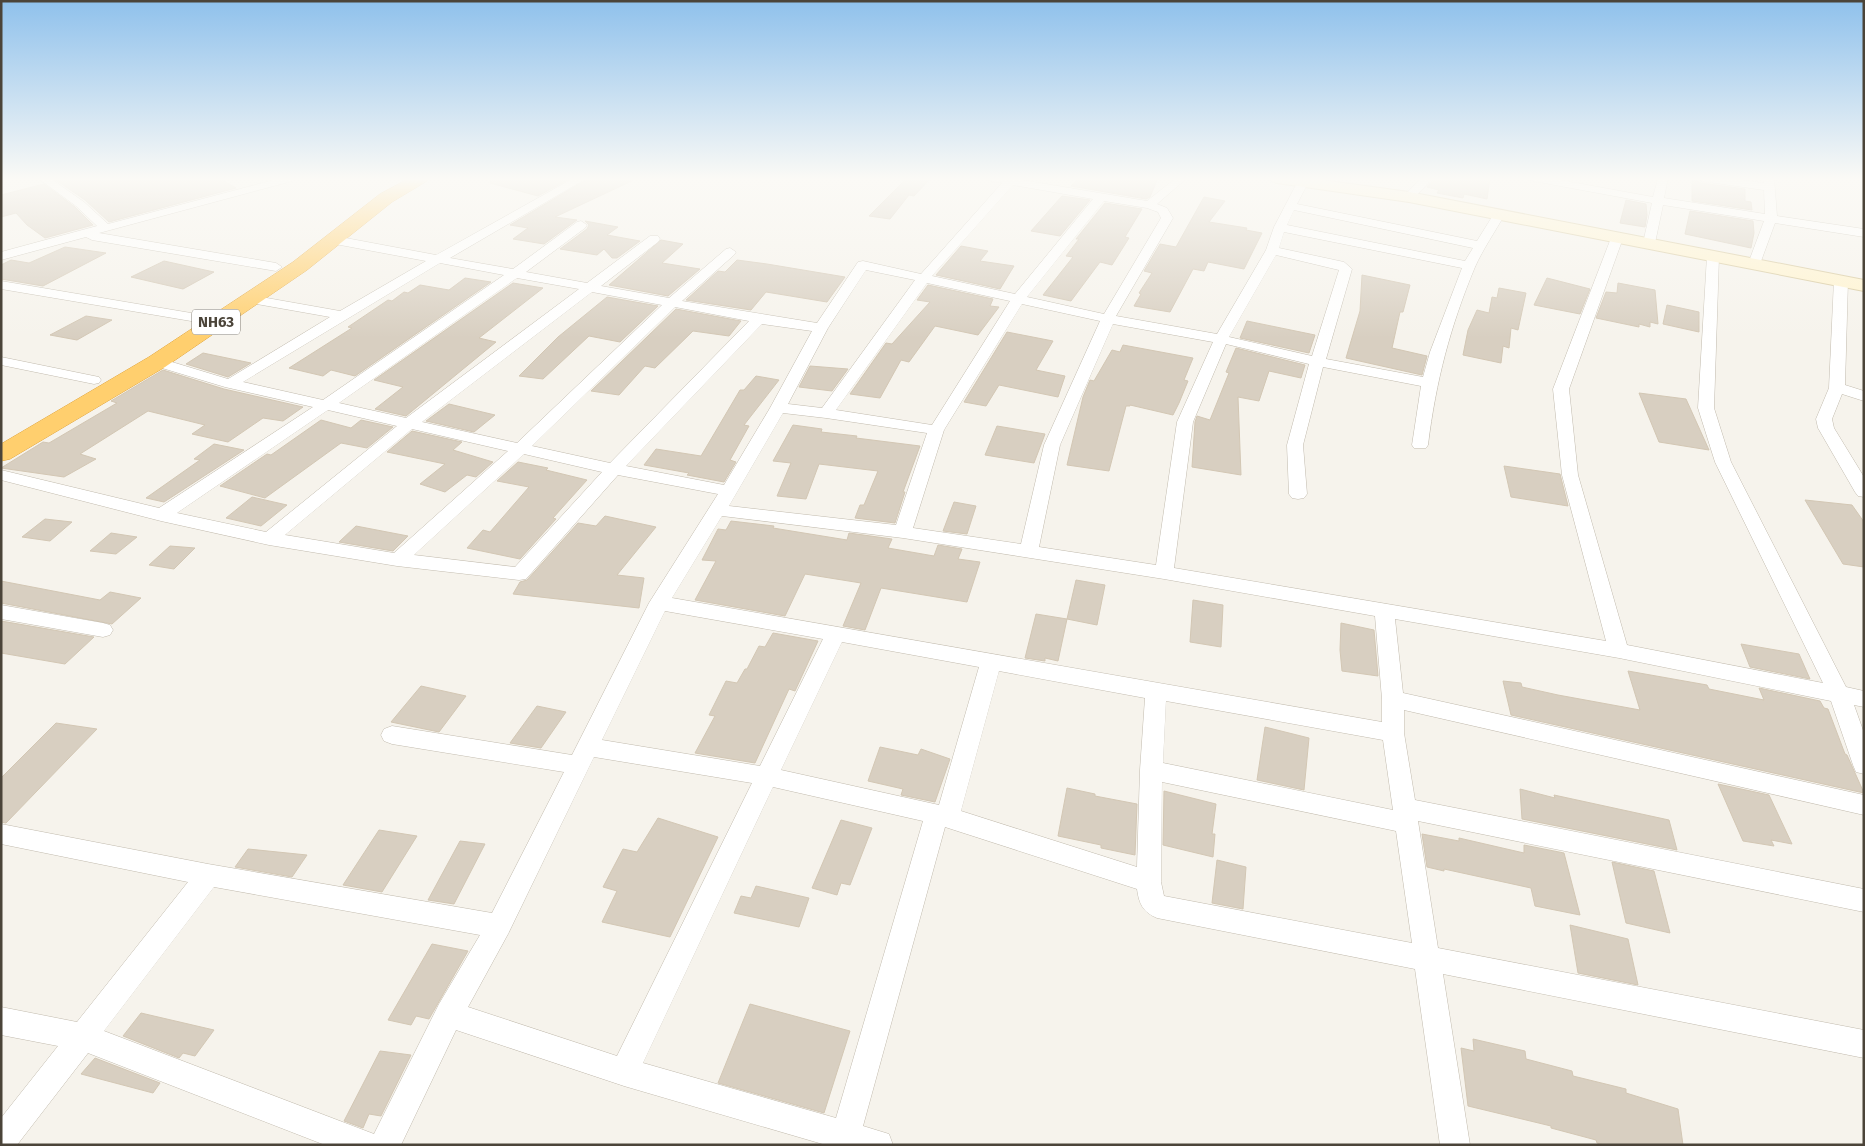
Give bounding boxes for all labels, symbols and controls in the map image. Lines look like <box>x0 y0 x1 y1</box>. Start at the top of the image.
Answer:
road number: NH63 <box>192 310 240 334</box>

